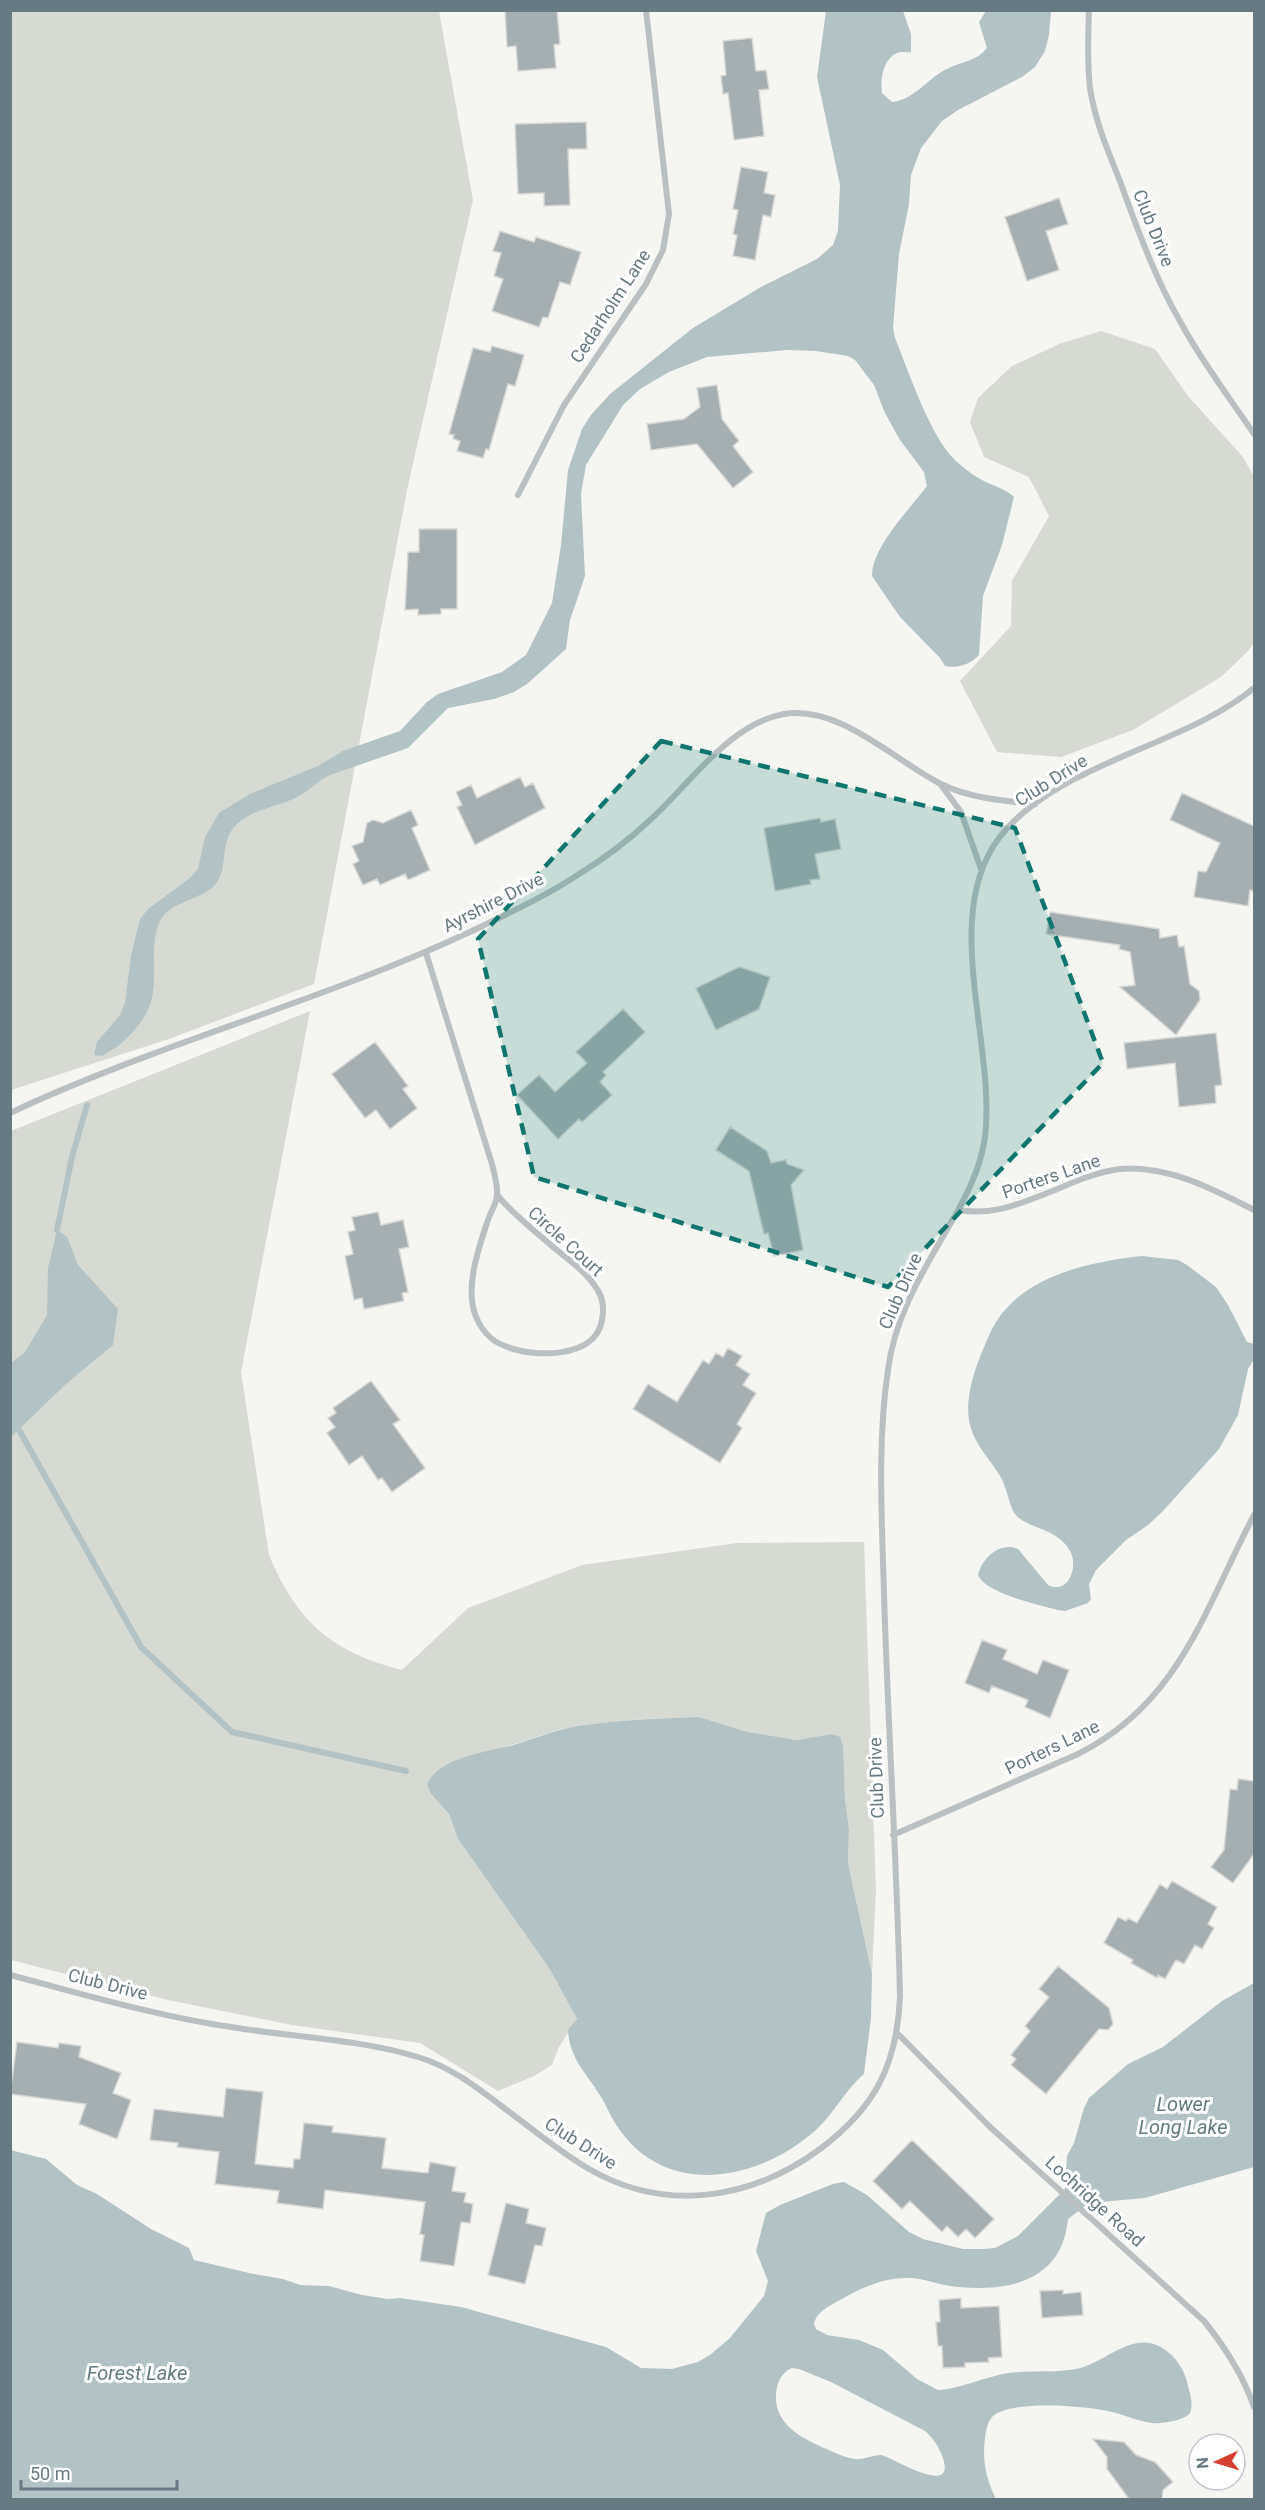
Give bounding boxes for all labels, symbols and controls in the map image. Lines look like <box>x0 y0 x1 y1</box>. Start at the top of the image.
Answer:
street label: Club Drive <box>1129 187 1179 269</box>
street label: Cedarholm Lane <box>565 245 655 367</box>
street label: Club Drive <box>1011 750 1091 810</box>
street label: Ayrshire Drive <box>439 868 547 936</box>
street label: Porters Lane <box>999 1149 1103 1203</box>
street label: Circle Court <box>524 1202 608 1280</box>
street label: Club Drive <box>874 1250 926 1332</box>
street label: Porters Lane <box>1001 1715 1103 1779</box>
street label: Club Drive <box>864 1737 888 1819</box>
street label: Club Drive <box>66 1964 150 2004</box>
water label: Lower Long Lake <box>1139 2092 1227 2139</box>
street label: Club Drive <box>541 2113 621 2173</box>
street label: Lochridge Road <box>1041 2151 1149 2251</box>
water label: Forest Lake <box>87 2361 187 2385</box>
north arrow <box>1187 2432 1247 2492</box>
scale bar <box>21 2453 177 2491</box>
text: N <box>1193 2457 1212 2469</box>
text: 50 m <box>30 2463 70 2484</box>

